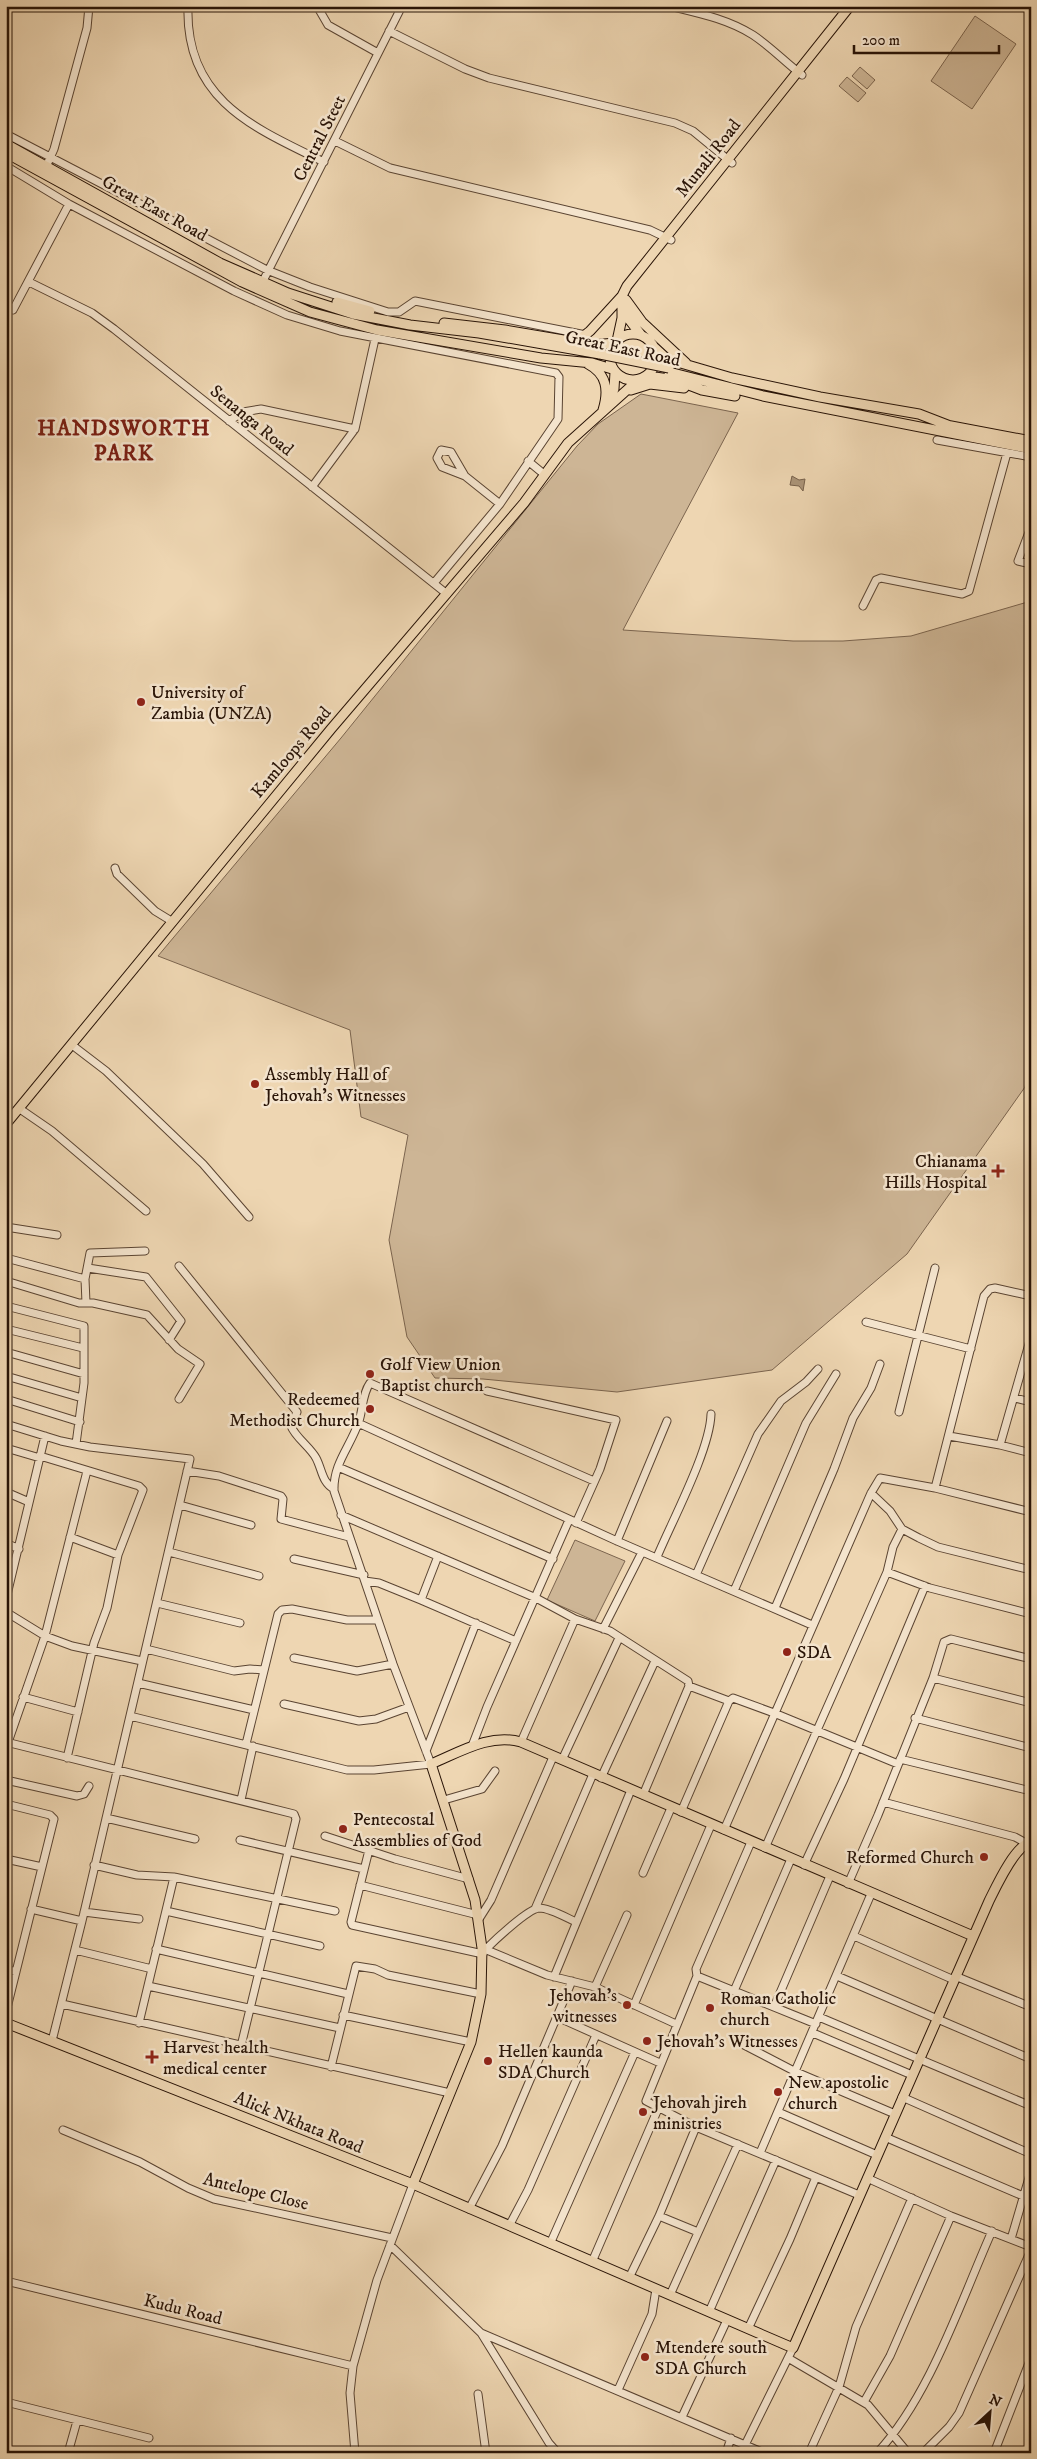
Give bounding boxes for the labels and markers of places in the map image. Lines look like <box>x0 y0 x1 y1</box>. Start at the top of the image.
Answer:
place label: University of Zambia (UNZA) <box>151 682 272 725</box>
marker: University of Zambia (UNZA) <box>135 696 147 708</box>
place label: Assembly Hall of Jehovah's Witnesses <box>263 1064 406 1107</box>
marker: Assembly Hall of Jehovah's Witnesses <box>249 1078 261 1090</box>
place label: Chianama Hills Hospital <box>885 1151 988 1194</box>
marker: Chianama Hills Hospital <box>991 1164 1005 1178</box>
place label: Golf View Union Baptist church <box>380 1354 501 1397</box>
marker: Golf View Union Baptist church <box>364 1368 376 1380</box>
place label: Redeemed Methodist Church <box>229 1389 361 1432</box>
marker: Redeemed Methodist Church <box>364 1403 376 1415</box>
place label: SDA <box>797 1642 832 1664</box>
marker: SDA <box>781 1646 793 1658</box>
place label: Pentecostal Assemblies of God <box>353 1809 482 1852</box>
marker: Pentecostal Assemblies of God <box>337 1823 349 1835</box>
place label: Reformed Church <box>846 1847 975 1869</box>
marker: Reformed Church <box>978 1851 990 1863</box>
place label: Jehovah's witnesses <box>547 1985 617 2028</box>
place label: Roman Catholic church <box>720 1988 837 2031</box>
marker: Jehovah's witnesses <box>621 1999 633 2011</box>
marker: Roman Catholic church <box>704 2002 716 2014</box>
place label: Jehovah's Witnesses <box>655 2031 798 2053</box>
marker: Jehovah's Witnesses <box>641 2035 653 2047</box>
place label: Harvest health medical center <box>163 2037 269 2080</box>
place label: Hellen kaunda SDA Church <box>498 2041 603 2084</box>
marker: Harvest health medical center <box>145 2050 159 2064</box>
marker: Hellen kaunda SDA Church <box>482 2055 494 2067</box>
place label: New apostolic church <box>788 2072 889 2115</box>
marker: New apostolic church <box>772 2086 784 2098</box>
place label: Jehovah jireh ministries <box>651 2092 747 2135</box>
marker: Jehovah jireh ministries <box>637 2106 649 2118</box>
place label: Mtendere south SDA Church <box>655 2337 767 2380</box>
marker: Mtendere south SDA Church <box>639 2351 651 2363</box>

